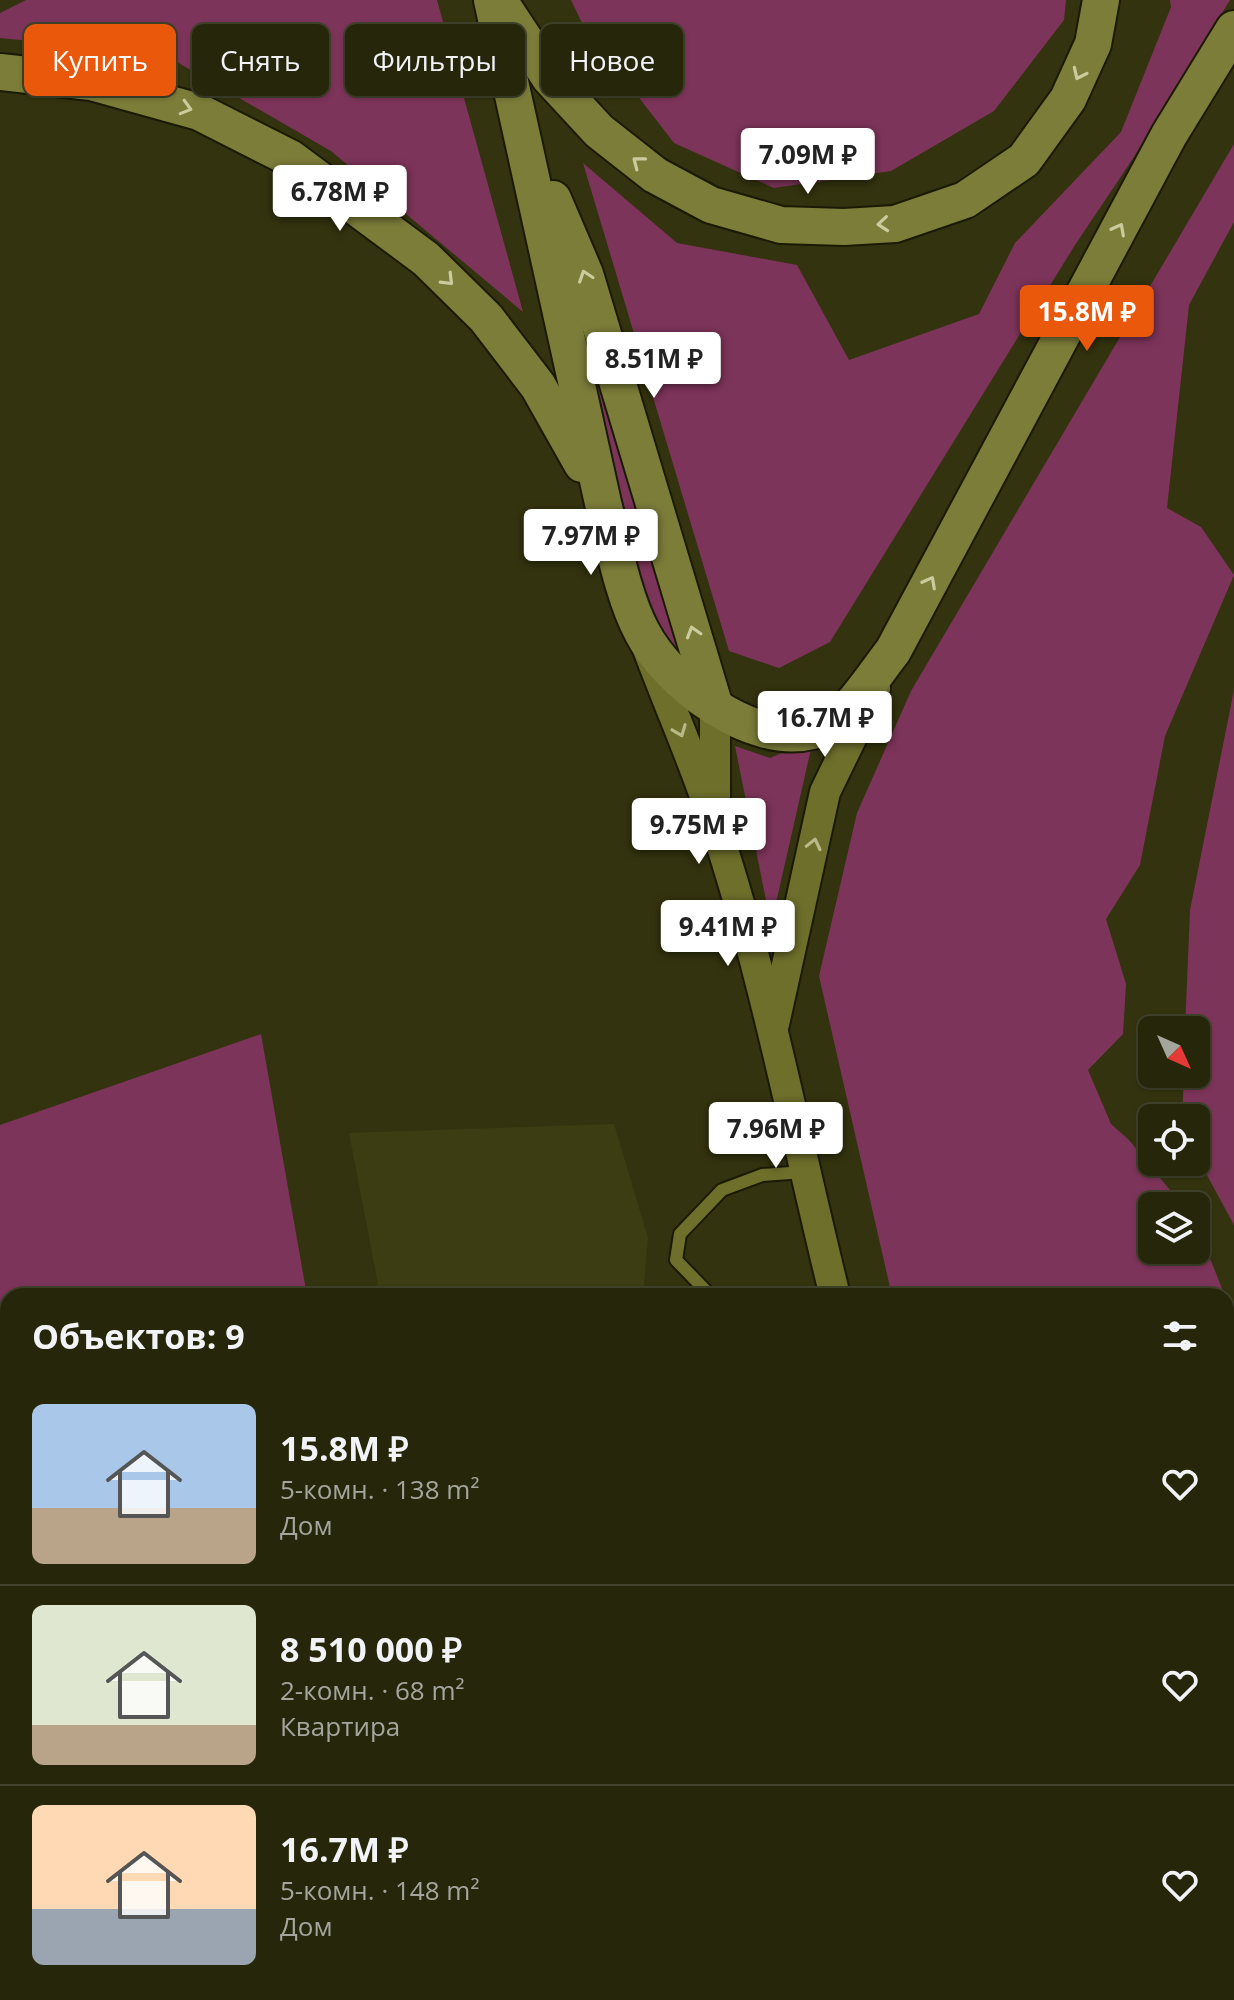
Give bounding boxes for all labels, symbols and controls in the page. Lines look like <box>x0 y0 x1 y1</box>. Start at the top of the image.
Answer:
chip: Купить <box>24 24 176 96</box>
chip: Снять <box>192 24 329 96</box>
chip: Фильтры <box>345 24 525 96</box>
chip: Новое <box>541 24 683 96</box>
one-way arrow <box>1073 66 1089 81</box>
one-way arrow <box>178 99 192 115</box>
pin: 7.09M ₽ <box>734 128 882 196</box>
text: 7.09M ₽ <box>759 136 857 172</box>
one-way arrow <box>632 157 647 171</box>
pin: 6.78M ₽ <box>266 165 414 233</box>
text: 6.78M ₽ <box>291 173 389 209</box>
one-way arrow <box>876 216 889 233</box>
one-way arrow <box>1109 223 1124 238</box>
one-way arrow <box>578 270 595 284</box>
one-way arrow <box>439 271 453 286</box>
pin: 15.8M ₽ <box>1013 285 1161 353</box>
text: 15.8M ₽ <box>1038 293 1136 329</box>
pin: 8.51M ₽ <box>580 332 728 400</box>
text: 8.51M ₽ <box>605 340 703 376</box>
pin: 7.97M ₽ <box>517 509 665 577</box>
text: 7.97M ₽ <box>542 517 640 553</box>
one-way arrow <box>920 576 935 590</box>
one-way arrow <box>686 626 702 640</box>
pin: 16.7M ₽ <box>751 691 899 759</box>
text: 16.7M ₽ <box>776 699 874 735</box>
one-way arrow <box>670 724 687 738</box>
pin: 9.75M ₽ <box>625 798 773 866</box>
text: 9.75M ₽ <box>650 806 748 842</box>
one-way arrow <box>805 838 822 851</box>
pin: 9.41M ₽ <box>654 900 802 968</box>
text: 9.41M ₽ <box>679 908 777 944</box>
north arrow <box>1138 1016 1210 1088</box>
map controls <box>1138 1016 1210 1264</box>
pin: 7.96M ₽ <box>702 1102 850 1170</box>
button: locate <box>1138 1104 1210 1176</box>
text: 7.96M ₽ <box>727 1110 825 1146</box>
button: layers <box>1138 1192 1210 1264</box>
text: Объектов: 9 <box>32 1313 245 1359</box>
icon: filters <box>1158 1314 1202 1358</box>
text: 15.8M ₽ <box>280 1425 409 1471</box>
icon: home <box>96 1436 192 1532</box>
icon: heart <box>1158 1462 1202 1506</box>
text: 5-комн. · 138 m² <box>280 1471 479 1507</box>
text: Дом <box>280 1507 333 1543</box>
text: 8 510 000 ₽ <box>280 1626 462 1672</box>
icon: home <box>96 1637 192 1733</box>
icon: heart <box>1158 1663 1202 1707</box>
text: 2-комн. · 68 m² <box>280 1672 465 1708</box>
text: Квартира <box>280 1708 400 1744</box>
text: 16.7M ₽ <box>280 1826 409 1872</box>
icon: home <box>96 1837 192 1933</box>
icon: heart <box>1158 1863 1202 1907</box>
text: 5-комн. · 148 m² <box>280 1872 479 1908</box>
text: Дом <box>280 1908 333 1944</box>

